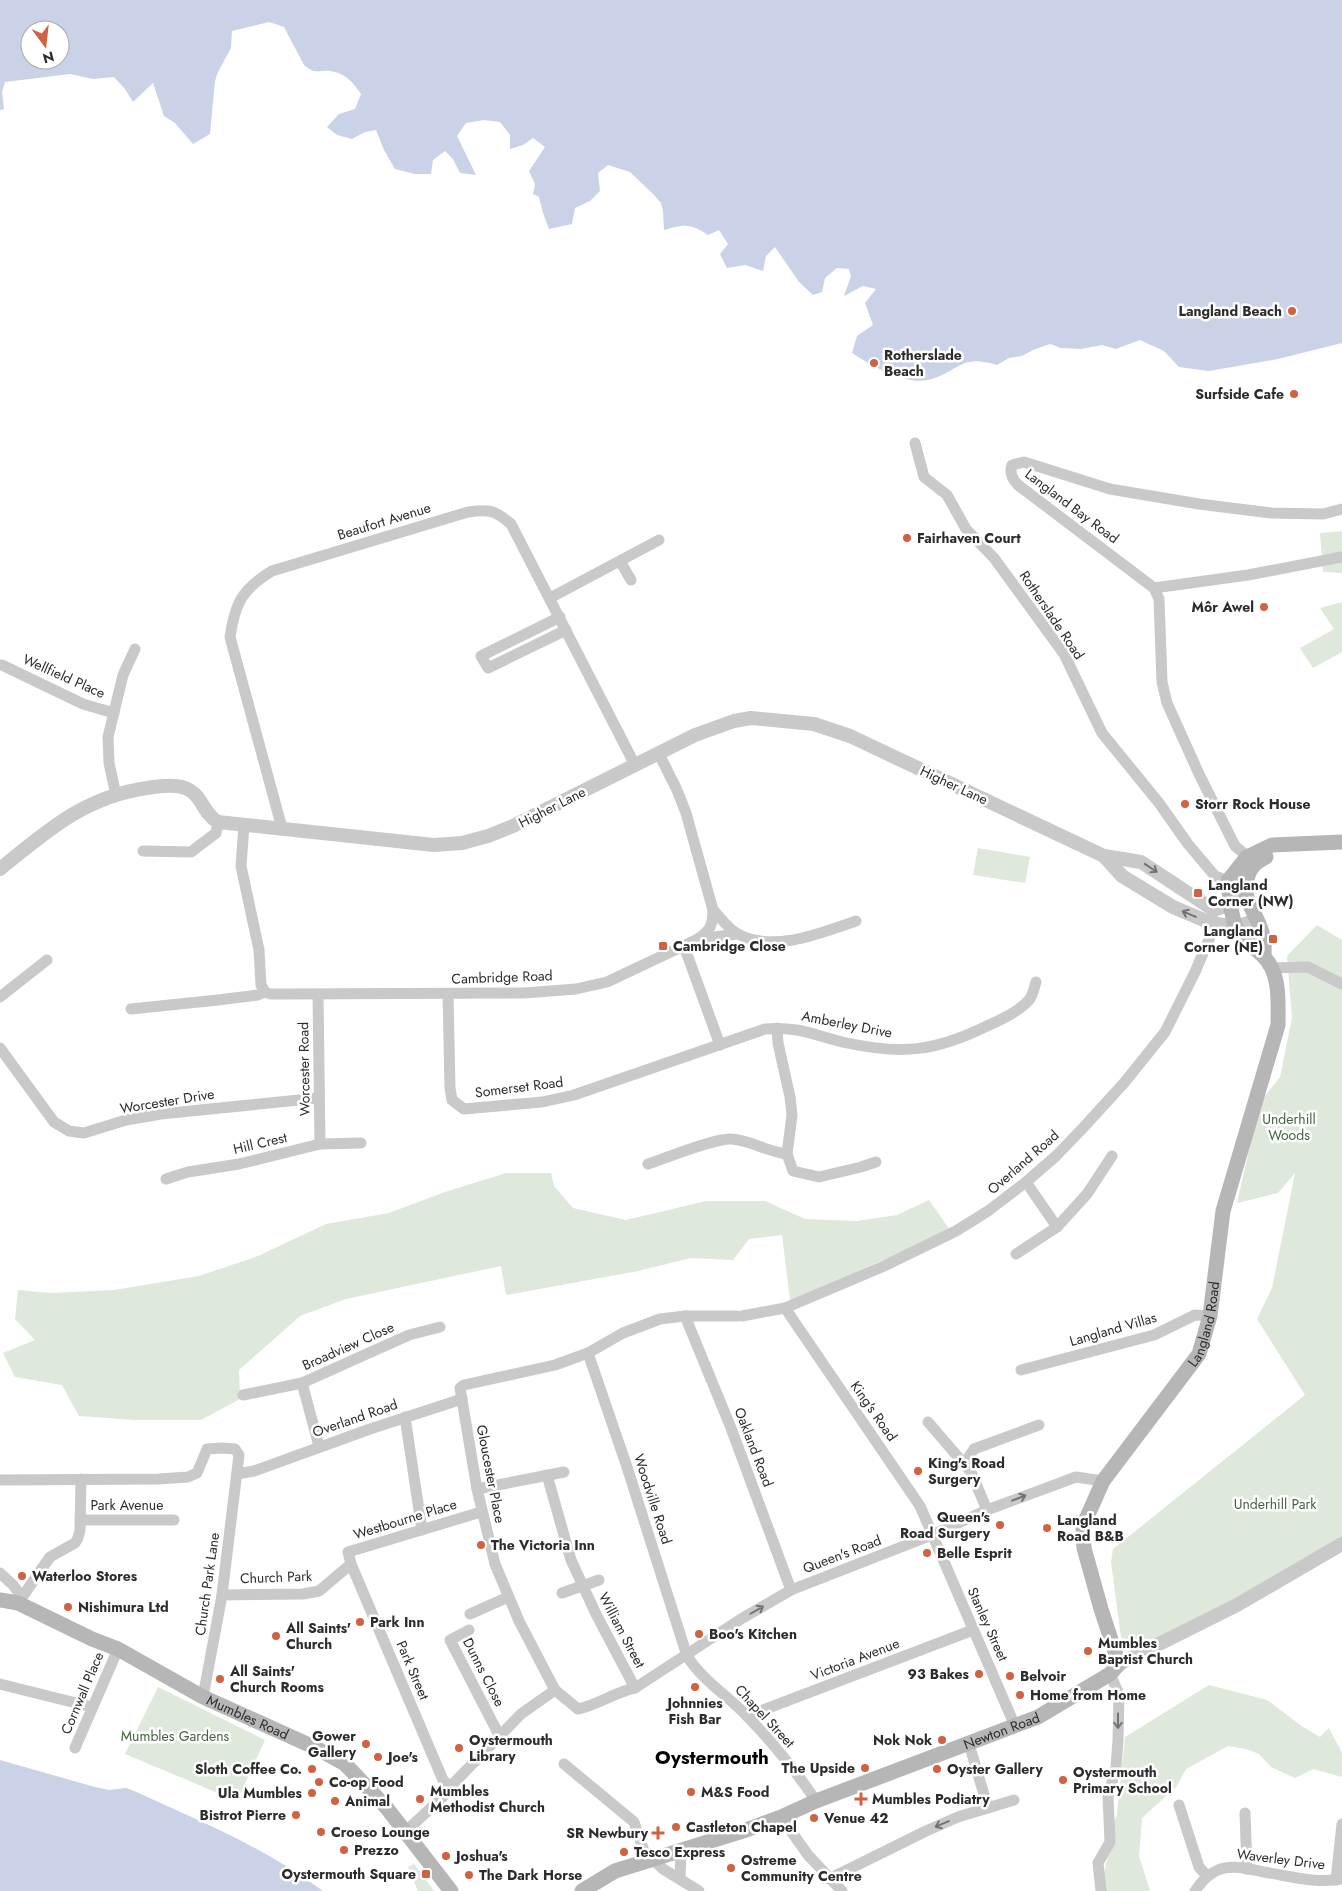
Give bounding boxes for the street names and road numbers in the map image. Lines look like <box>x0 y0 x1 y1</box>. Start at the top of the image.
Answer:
street label: Langland Bay Road <box>1021 464 1123 548</box>
street label: Beaufort Avenue <box>335 497 433 545</box>
street label: Rotherslade Road <box>1015 567 1089 663</box>
street label: Wellfield Place <box>20 649 108 703</box>
street label: Higher Lane <box>917 761 991 809</box>
street label: Higher Lane <box>515 782 589 832</box>
street label: Cambridge Road <box>451 965 553 989</box>
street label: Amberley Drive <box>800 1005 894 1043</box>
street label: Worcester Road <box>293 1022 315 1116</box>
street label: Somerset Road <box>474 1072 564 1102</box>
street label: Worcester Drive <box>118 1084 216 1118</box>
street label: Overland Road <box>983 1125 1063 1199</box>
street label: Hill Crest <box>231 1127 290 1159</box>
street label: Langland Road <box>1183 1280 1224 1371</box>
street label: Langland Villas <box>1067 1307 1159 1351</box>
street label: Broadview Close <box>299 1317 397 1375</box>
street label: King's Road <box>846 1377 902 1445</box>
street label: Overland Road <box>310 1394 400 1442</box>
street label: Oakland Road <box>730 1404 778 1490</box>
street label: Gloucester Place <box>472 1423 510 1525</box>
street label: Woodville Road <box>629 1451 677 1547</box>
street label: Westbourne Place <box>351 1494 459 1544</box>
street label: Park Avenue <box>91 1495 163 1515</box>
street label: Queen's Road <box>800 1530 884 1578</box>
street label: Church Park Lane <box>190 1531 224 1637</box>
street label: Church Park <box>240 1566 313 1588</box>
street label: Stanley Street <box>963 1584 1013 1665</box>
street label: William Street <box>594 1589 651 1672</box>
street label: Victoria Avenue <box>808 1633 902 1685</box>
street label: Dunns Close <box>458 1634 510 1710</box>
street label: Park Street <box>392 1637 435 1703</box>
street label: Cornwall Place <box>56 1649 108 1737</box>
street label: Chapel Street <box>731 1680 800 1752</box>
street label: Mumbles Road <box>203 1690 292 1744</box>
street label: Newton Road <box>960 1707 1043 1754</box>
street label: Waverley Drive <box>1236 1844 1326 1874</box>

